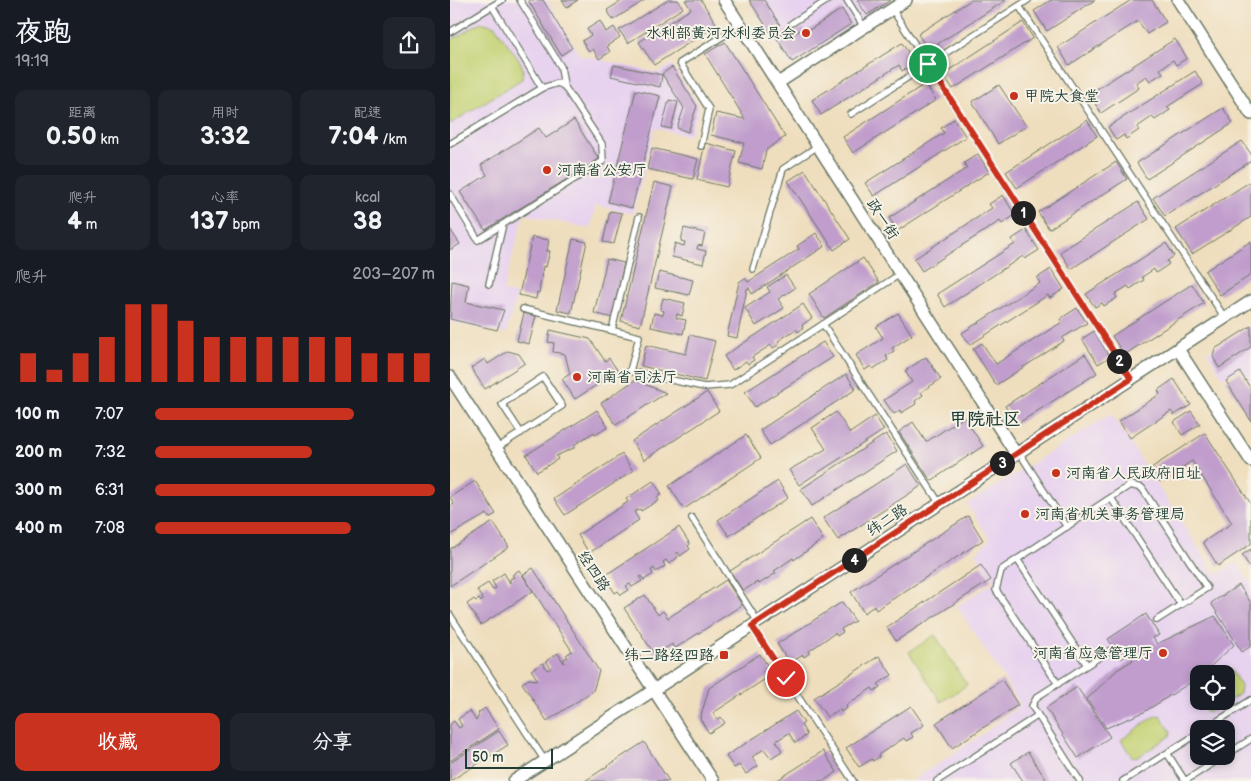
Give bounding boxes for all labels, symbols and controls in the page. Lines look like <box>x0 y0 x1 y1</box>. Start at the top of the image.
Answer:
text: 夜跑 <box>15 16 71 49</box>
button: share <box>383 17 435 69</box>
place label: 水利部黄河水利委员会 <box>646 24 796 43</box>
marker: 水利部黄河水利委员会 <box>800 27 812 39</box>
pin <box>907 43 949 85</box>
icon: arrive <box>914 50 942 78</box>
text: 19:19 <box>15 52 49 71</box>
place label: 甲院大食堂 <box>1024 87 1099 106</box>
marker: 甲院大食堂 <box>1008 90 1020 102</box>
text: 距离 <box>68 104 96 121</box>
text: 用时 <box>211 104 239 121</box>
text: 配速 <box>354 104 382 121</box>
text: 0.50 <box>46 121 97 152</box>
text: 3:32 <box>200 121 250 152</box>
text: 7:04 <box>328 121 378 152</box>
text: km <box>97 131 119 148</box>
text: /km <box>378 131 407 148</box>
place label: 河南省公安厅 <box>557 161 647 180</box>
marker: 河南省公安厅 <box>541 164 553 176</box>
text: 爬升 <box>68 189 96 206</box>
text: 心率 <box>211 189 239 206</box>
text: kcal <box>355 189 380 206</box>
street label: 政一街 <box>862 195 903 243</box>
pin: 1 <box>1010 200 1036 226</box>
text: 1 <box>1021 205 1026 222</box>
text: 4 <box>67 206 82 237</box>
text: 137 <box>190 206 229 237</box>
text: 38 <box>353 206 382 237</box>
text: m <box>82 216 97 233</box>
text: bpm <box>229 216 260 233</box>
text: 203–207 m <box>352 265 435 284</box>
text: 爬升 <box>15 268 47 287</box>
pin: 2 <box>1106 348 1132 374</box>
text: 2 <box>1115 353 1124 370</box>
place label: 河南省司法厅 <box>587 368 677 387</box>
marker: 河南省司法厅 <box>571 371 583 383</box>
text: 100 m <box>15 405 60 424</box>
text: 7:07 <box>95 405 123 424</box>
district label: 甲院社区 <box>949 409 1021 430</box>
text: 200 m <box>15 443 62 462</box>
text: 7:32 <box>95 443 125 462</box>
pin: 3 <box>990 450 1014 476</box>
text: 3 <box>998 455 1007 472</box>
place label: 河南省人民政府旧址 <box>1066 464 1201 483</box>
marker: 河南省人民政府旧址 <box>1050 467 1062 479</box>
text: 300 m <box>15 481 62 500</box>
text: 6:31 <box>95 481 124 500</box>
street label: 纬二路 <box>863 500 911 541</box>
place label: 河南省机关事务管理局 <box>1035 505 1185 524</box>
marker: 河南省机关事务管理局 <box>1019 508 1031 520</box>
text: 400 m <box>15 519 62 538</box>
text: 7:08 <box>95 519 125 538</box>
street label: 经四路 <box>573 547 614 595</box>
pin: 4 <box>842 548 866 572</box>
text: 4 <box>850 552 859 569</box>
place label: 河南省应急管理厅 <box>1033 644 1153 663</box>
place label: 纬二路经四路 <box>624 646 714 665</box>
marker: 河南省应急管理厅 <box>1157 647 1169 659</box>
marker: 纬二路经四路 <box>718 649 730 661</box>
pin <box>765 657 807 699</box>
icon: check <box>772 664 800 692</box>
map controls <box>1190 665 1235 765</box>
button: locate <box>1190 665 1235 710</box>
button: 收藏 <box>15 713 220 771</box>
button: 分享 <box>230 713 435 771</box>
button: layers <box>1190 720 1235 765</box>
scale bar <box>465 746 552 769</box>
text: 50 m <box>472 749 504 766</box>

